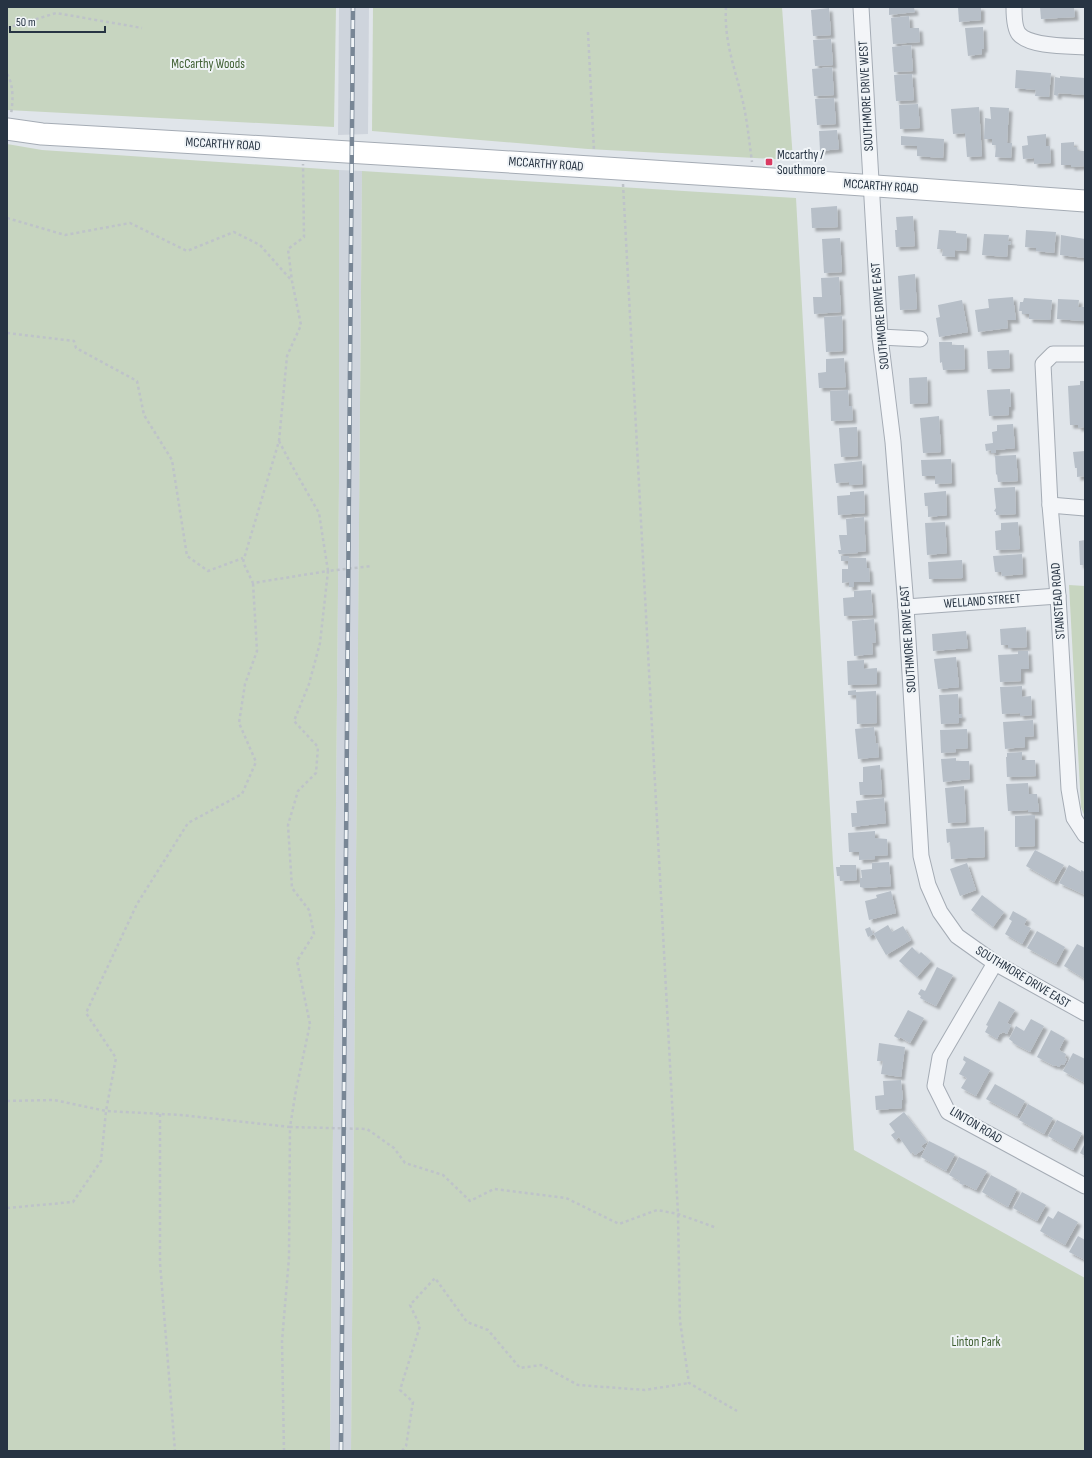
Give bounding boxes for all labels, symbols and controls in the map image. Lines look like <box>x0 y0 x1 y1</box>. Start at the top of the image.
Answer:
scale bar <box>10 8 105 34</box>
text: 50 m <box>16 15 36 30</box>
street label: SOUTHMORE DRIVE WEST <box>855 40 877 152</box>
park label: McCarthy Woods <box>171 56 245 72</box>
street label: MCCARTHY ROAD <box>185 134 261 154</box>
place label: Mccarthy / Southmore <box>777 147 825 178</box>
street label: MCCARTHY ROAD <box>508 153 584 175</box>
marker: Mccarthy / Southmore <box>764 157 774 167</box>
street label: MCCARTHY ROAD <box>843 175 919 197</box>
street label: SOUTHMORE DRIVE EAST <box>867 262 893 370</box>
street label: STANSTEAD ROAD <box>1047 562 1069 640</box>
street label: SOUTHMORE DRIVE EAST <box>896 585 920 693</box>
street label: WELLAND STREET <box>943 590 1021 612</box>
street label: SOUTHMORE DRIVE EAST <box>973 942 1073 1012</box>
street label: LINTON ROAD <box>947 1103 1005 1147</box>
park label: Linton Park <box>952 1334 1000 1350</box>

